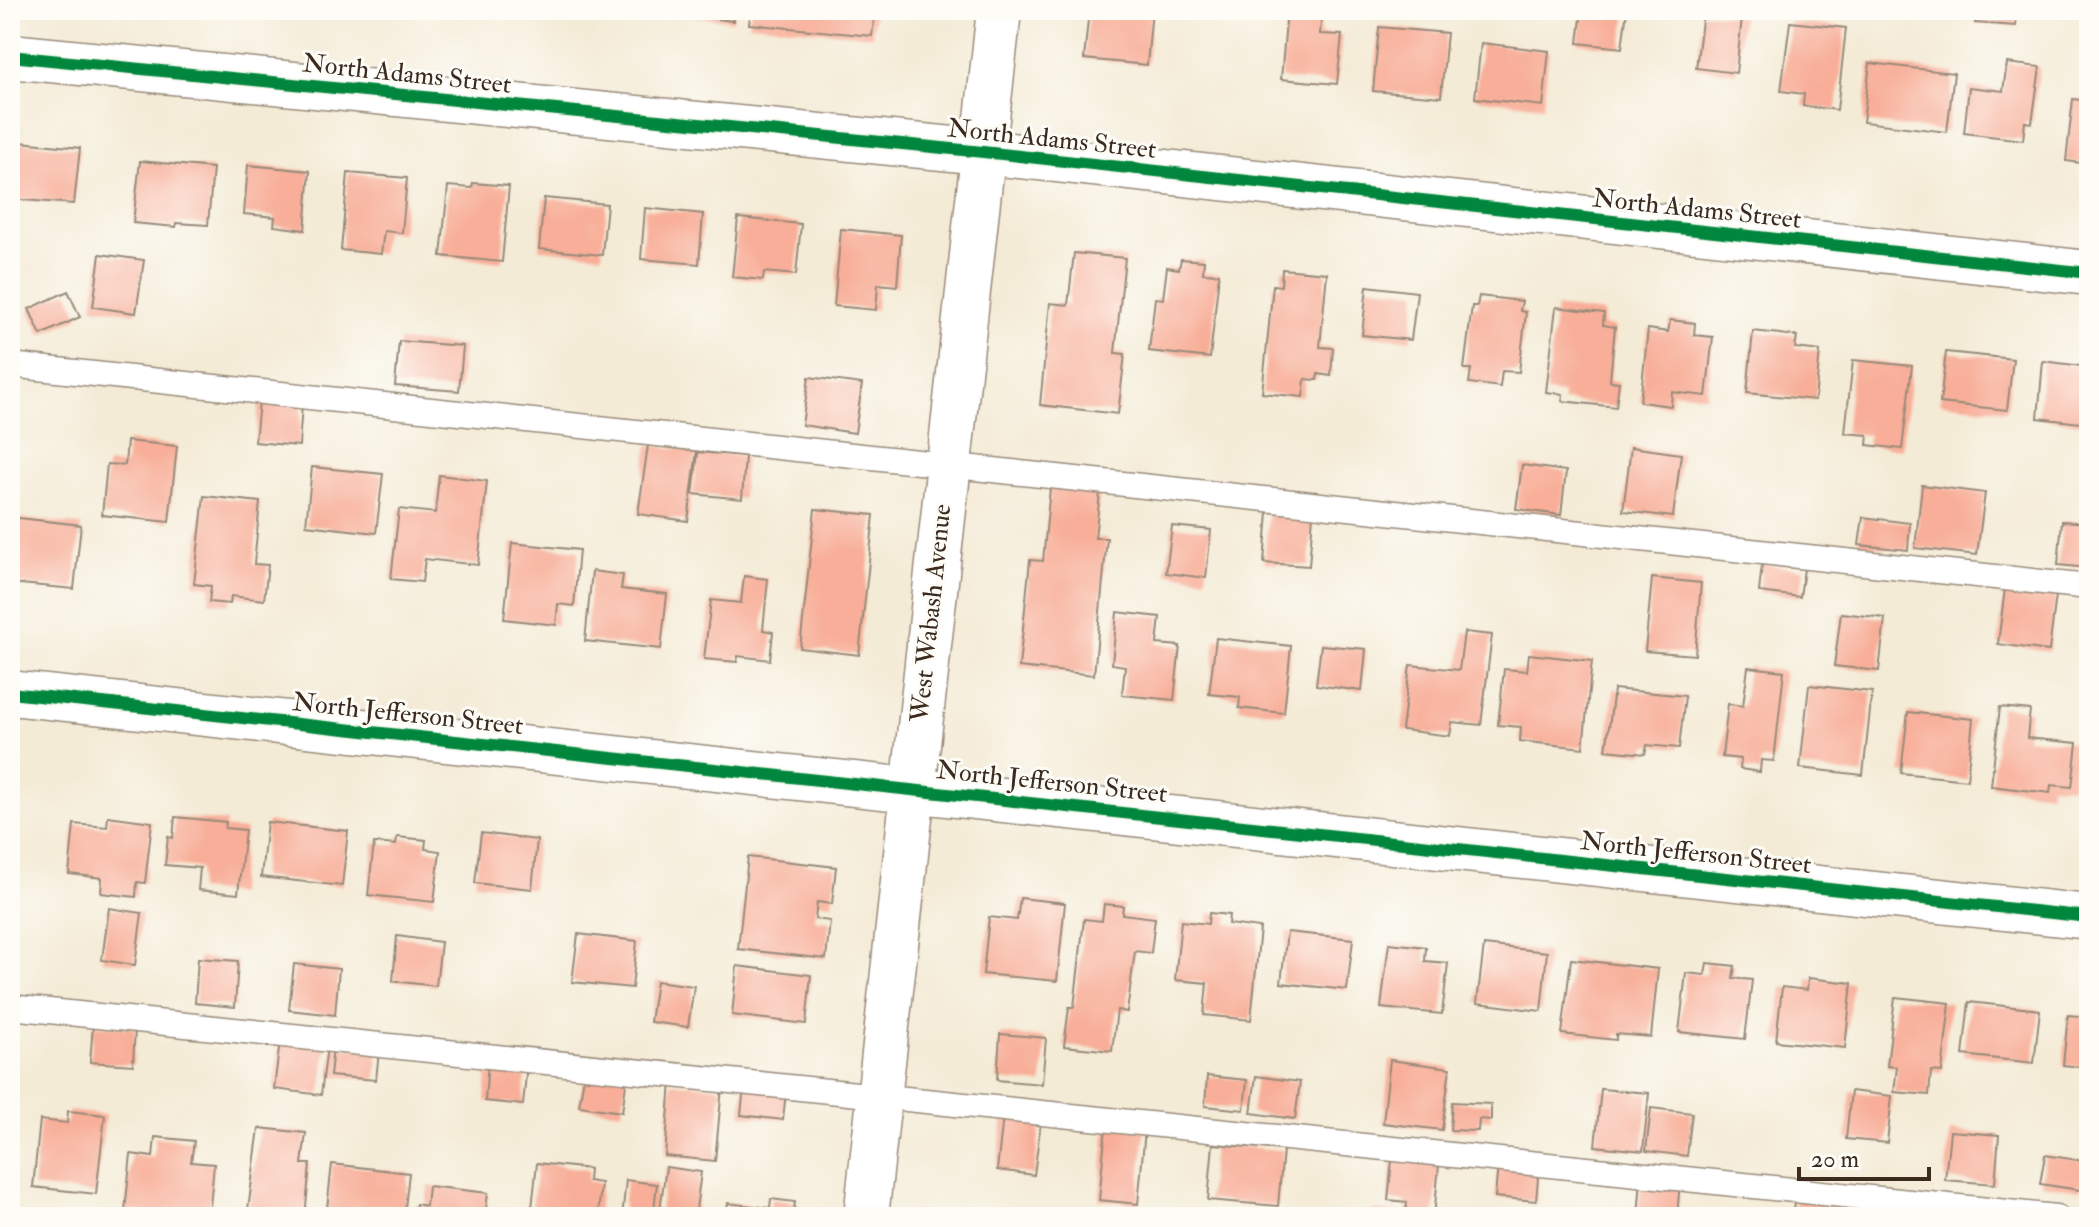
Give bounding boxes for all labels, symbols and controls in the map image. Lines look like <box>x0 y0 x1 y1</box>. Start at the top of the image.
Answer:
street label: North Adams Street <box>301 47 513 101</box>
street label: North Adams Street <box>946 112 1158 166</box>
street label: North Adams Street <box>1591 182 1803 236</box>
street label: West Wabash Avenue <box>904 502 958 725</box>
street label: North Jefferson Street <box>291 686 525 742</box>
street label: North Jefferson Street <box>935 754 1169 810</box>
street label: North Jefferson Street <box>1579 825 1813 881</box>
scale bar <box>1799 1131 1929 1181</box>
text: 20 m <box>1811 1144 1860 1175</box>

